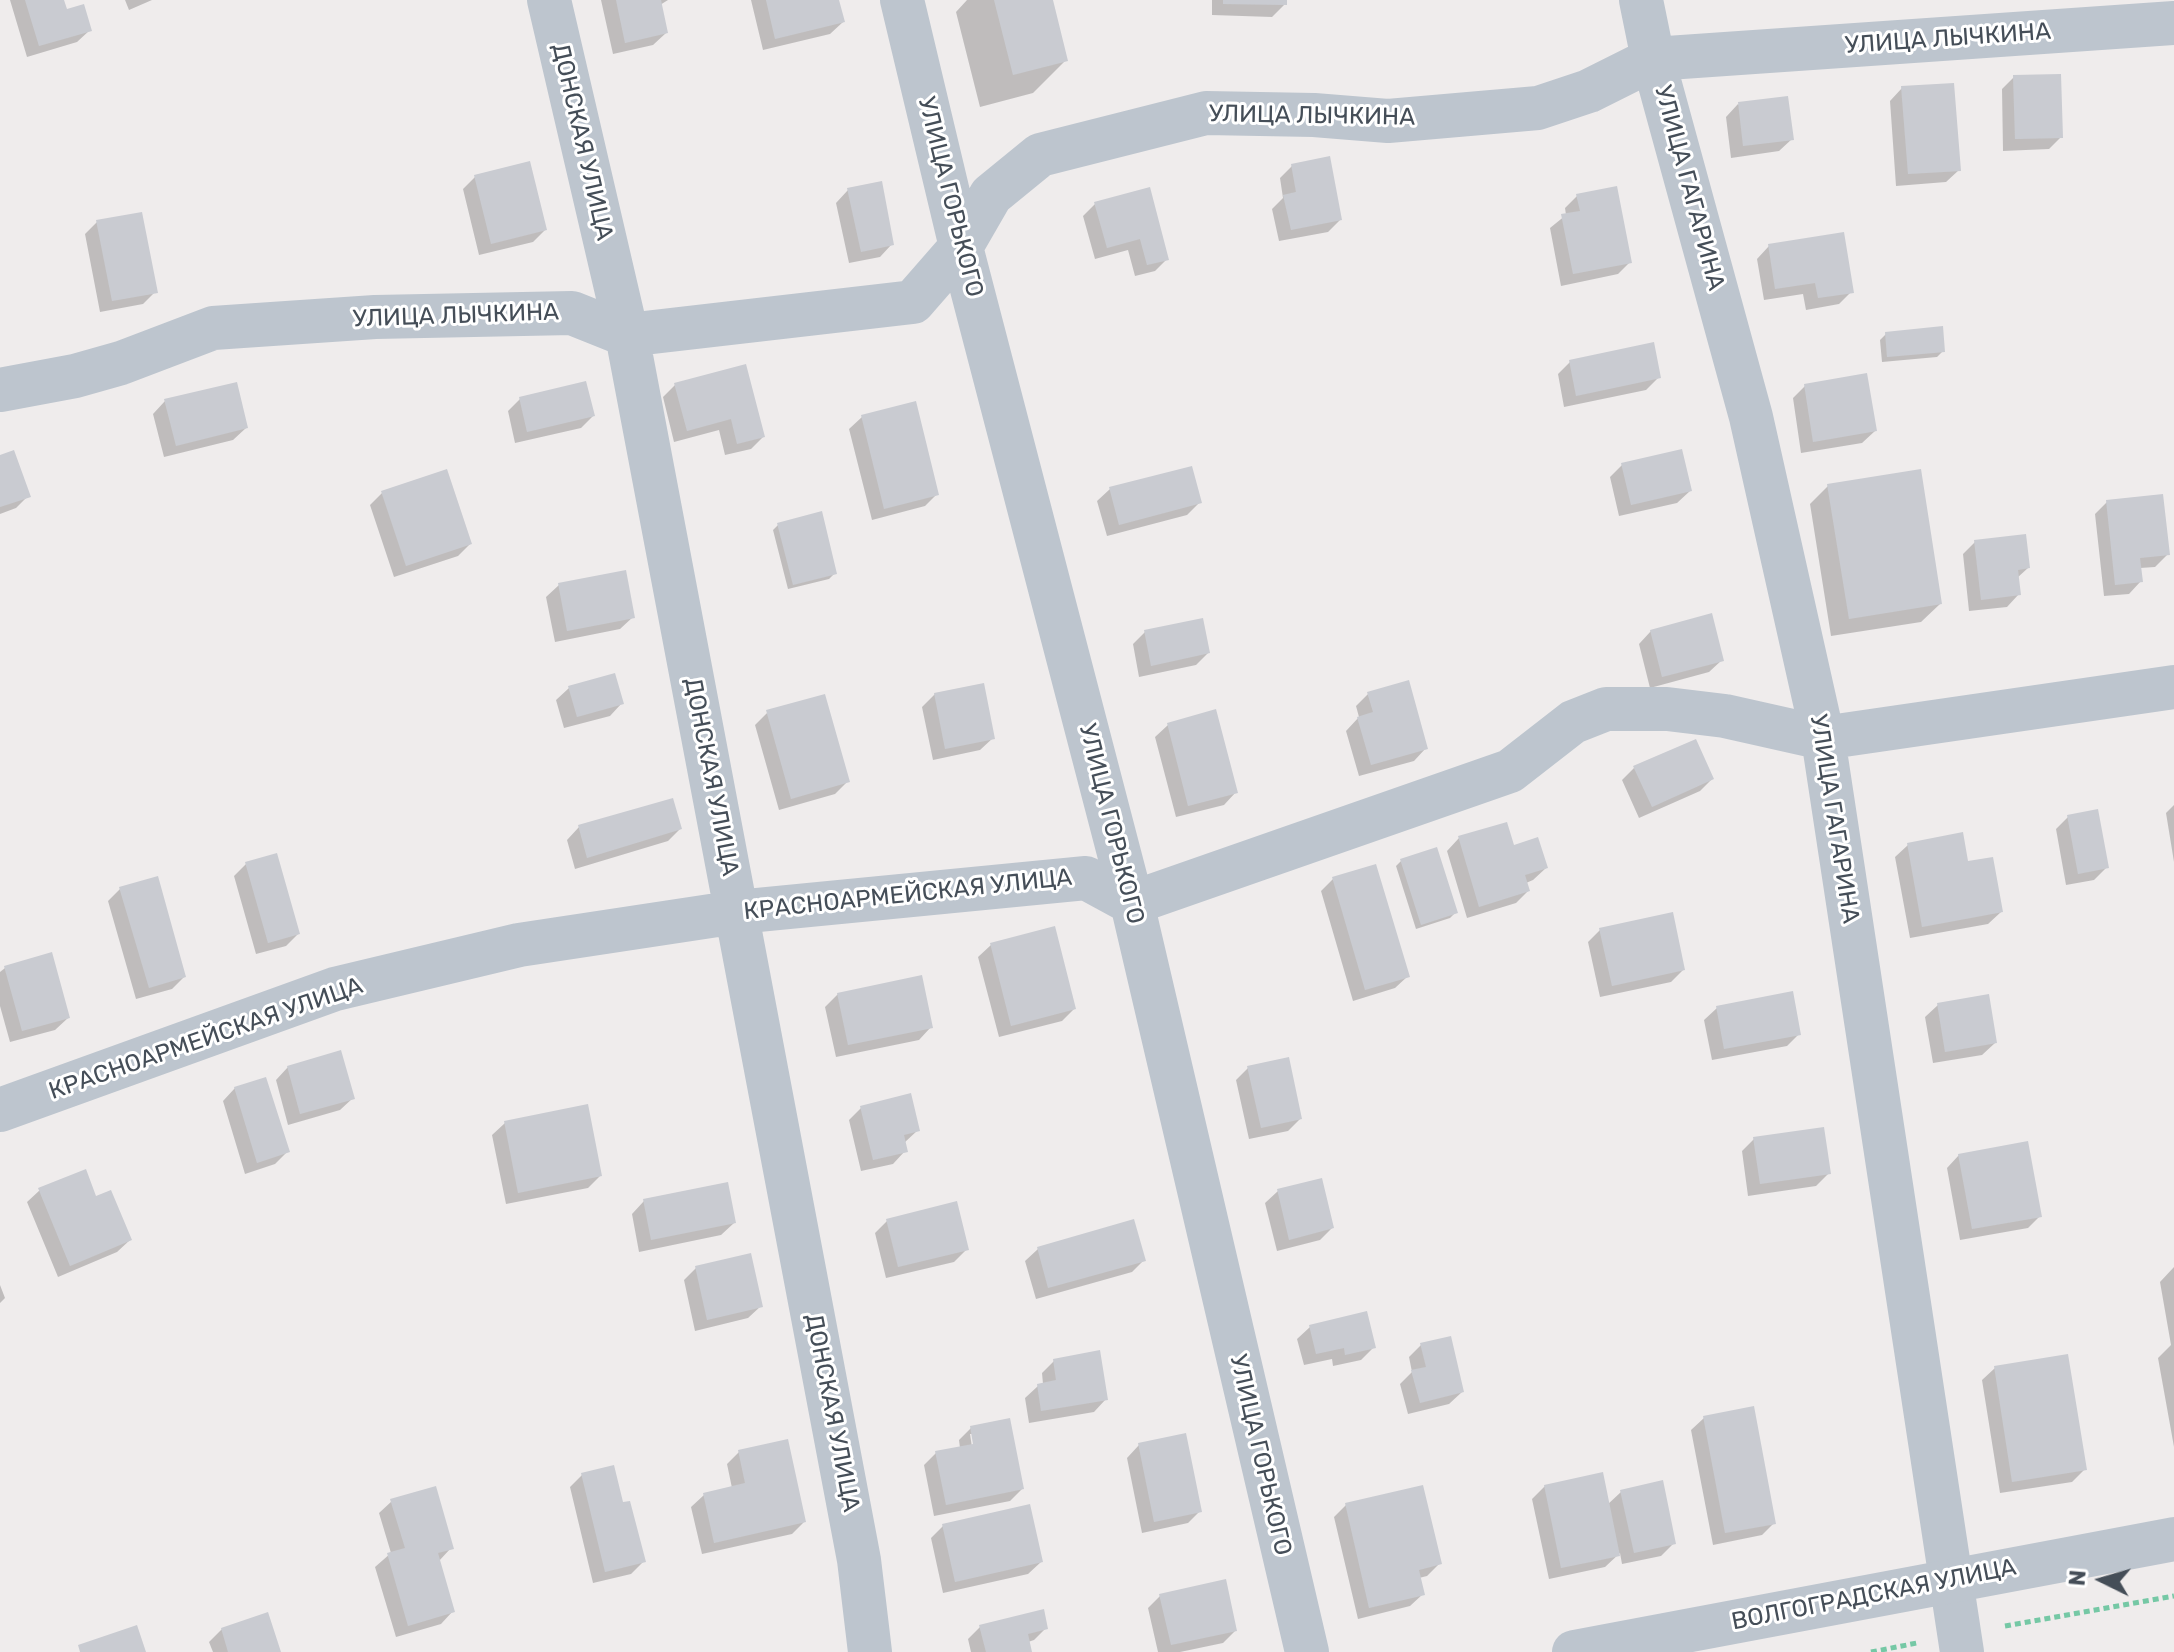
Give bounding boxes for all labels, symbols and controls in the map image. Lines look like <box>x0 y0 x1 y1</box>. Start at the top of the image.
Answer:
street label: УЛИЦА ЛЫЧКИНА <box>1844 17 2052 61</box>
street label: ДОНСКАЯ УЛИЦА <box>545 41 619 243</box>
street label: УЛИЦА ГАГАРИНА <box>1648 82 1730 294</box>
street label: УЛИЦА ГОРЬКОГО <box>911 94 989 300</box>
street label: УЛИЦА ЛЫЧКИНА <box>1209 100 1415 132</box>
street label: УЛИЦА ЛЫЧКИНА <box>352 298 560 334</box>
street label: ДОНСКАЯ УЛИЦА <box>678 675 744 879</box>
street label: УЛИЦА ГАГАРИНА <box>1803 712 1865 926</box>
street label: УЛИЦА ГОРЬКОГО <box>1072 721 1150 927</box>
street label: КРАСНОАРМЕЙСКАЯ УЛИЦА <box>742 863 1074 927</box>
street label: КРАСНОАРМЕЙСКАЯ УЛИЦА <box>45 972 367 1106</box>
street label: ДОНСКАЯ УЛИЦА <box>799 1311 865 1515</box>
street label: УЛИЦА ГОРЬКОГО <box>1223 1352 1297 1558</box>
north arrow <box>2062 1540 2142 1620</box>
street label: ВОЛГОГРАДСКАЯ УЛИЦА <box>1729 1553 2019 1637</box>
text: N <box>2063 1569 2092 1587</box>

